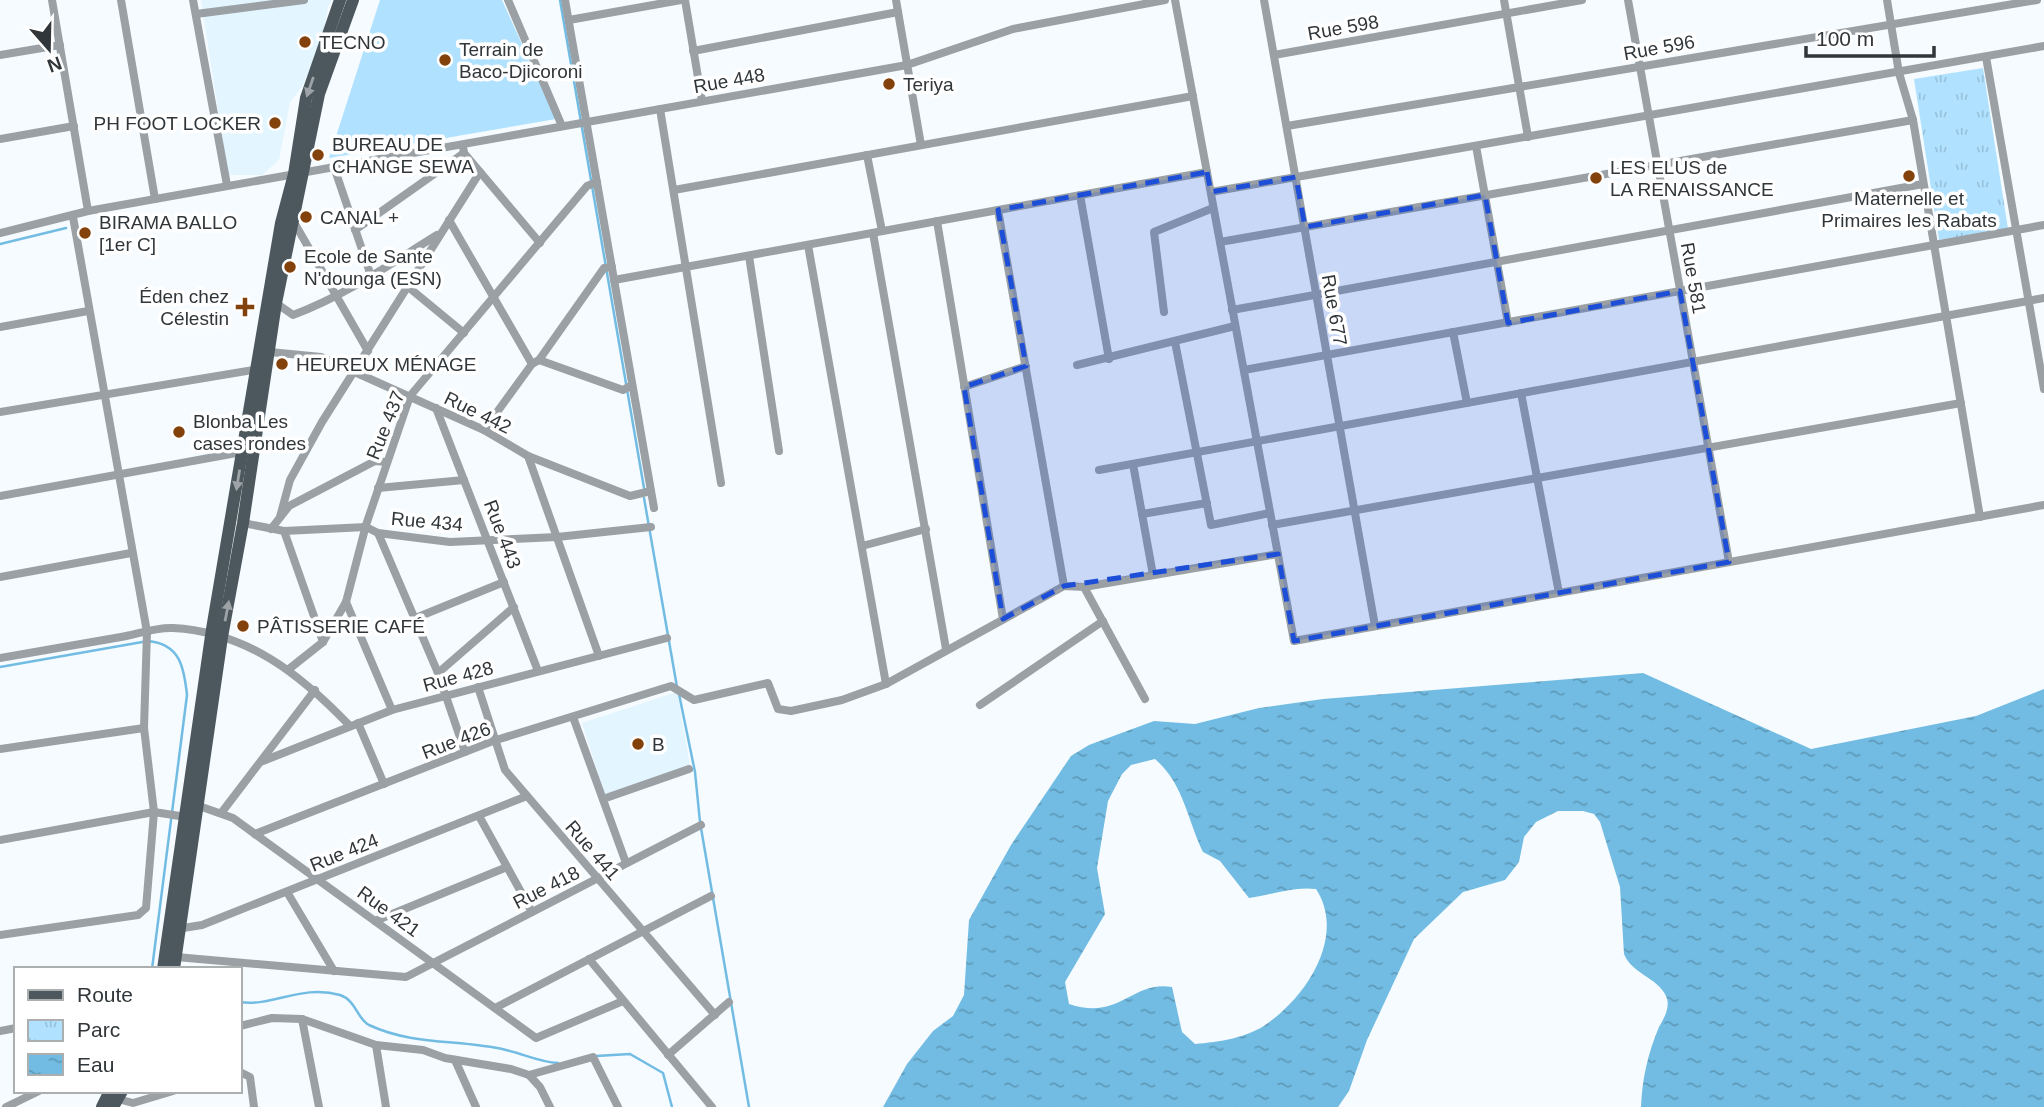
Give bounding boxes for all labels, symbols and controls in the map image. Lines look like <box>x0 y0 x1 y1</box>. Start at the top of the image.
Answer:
street label: Rue 598 <box>1306 11 1380 44</box>
north arrow <box>14 14 84 84</box>
scale bar <box>1806 14 1934 58</box>
text: 100 m <box>1816 27 1874 50</box>
street label: Rue 596 <box>1622 31 1696 64</box>
place label: TECNO <box>319 32 386 53</box>
marker: TECNO <box>297 34 313 50</box>
place label: Terrain de Baco-Djicoroni <box>459 39 583 82</box>
text: N <box>45 52 65 77</box>
marker: Terrain de Baco-Djicoroni <box>437 52 453 68</box>
street label: Rue 448 <box>692 64 766 97</box>
place label: Teriya <box>903 74 954 95</box>
marker: Teriya <box>881 76 897 92</box>
one-way arrow <box>304 77 315 98</box>
place label: PH FOOT LOCKER <box>93 113 261 134</box>
marker: PH FOOT LOCKER <box>267 115 283 131</box>
place label: BUREAU DE CHANGE SEWA <box>332 134 474 177</box>
marker: BUREAU DE CHANGE SEWA <box>310 147 326 163</box>
place label: LES ELUS de LA RENAISSANCE <box>1610 157 1774 200</box>
marker: Maternelle et Primaires les Rabats <box>1901 168 1917 184</box>
marker: LES ELUS de LA RENAISSANCE <box>1588 170 1604 186</box>
place label: Maternelle et Primaires les Rabats <box>1821 188 1997 231</box>
place label: CANAL + <box>320 207 399 228</box>
marker: CANAL + <box>298 209 314 225</box>
place label: BIRAMA BALLO [1er C] <box>99 212 237 255</box>
marker: BIRAMA BALLO [1er C] <box>77 225 93 241</box>
street label: Rue 581 <box>1677 241 1710 315</box>
place label: Ecole de Sante N'dounga (ESN) <box>304 246 442 289</box>
marker: Ecole de Sante N'dounga (ESN) <box>282 259 298 275</box>
street label: Rue 677 <box>1318 273 1351 347</box>
place label: Éden chez Célestin <box>139 286 229 329</box>
marker: Éden chez Célestin <box>235 297 255 317</box>
place label: HEUREUX MÉNAGE <box>296 354 477 375</box>
marker: HEUREUX MÉNAGE <box>274 356 290 372</box>
street label: Rue 442 <box>441 387 515 438</box>
street label: Rue 437 <box>362 388 409 462</box>
place label: Blonba Les cases rondes <box>193 411 306 454</box>
marker: Blonba Les cases rondes <box>171 424 187 440</box>
one-way arrow <box>232 469 243 491</box>
street label: Rue 443 <box>480 497 525 571</box>
street label: Rue 434 <box>390 508 464 535</box>
one-way arrow <box>222 599 233 621</box>
place label: PÂTISSERIE CAFÉ <box>257 616 425 637</box>
marker: PÂTISSERIE CAFÉ <box>235 618 251 634</box>
street label: Rue 428 <box>421 657 496 696</box>
street label: Rue 426 <box>419 718 493 763</box>
place label: B <box>652 734 665 755</box>
marker: B <box>630 736 646 752</box>
street label: Rue 441 <box>561 816 624 884</box>
street label: Rue 424 <box>307 829 382 876</box>
street label: Rue 418 <box>509 862 583 913</box>
street label: Rue 421 <box>353 882 424 941</box>
legend <box>14 967 242 1093</box>
text: Route <box>77 983 133 1006</box>
text: Parc <box>77 1018 120 1041</box>
text: Eau <box>77 1053 114 1076</box>

